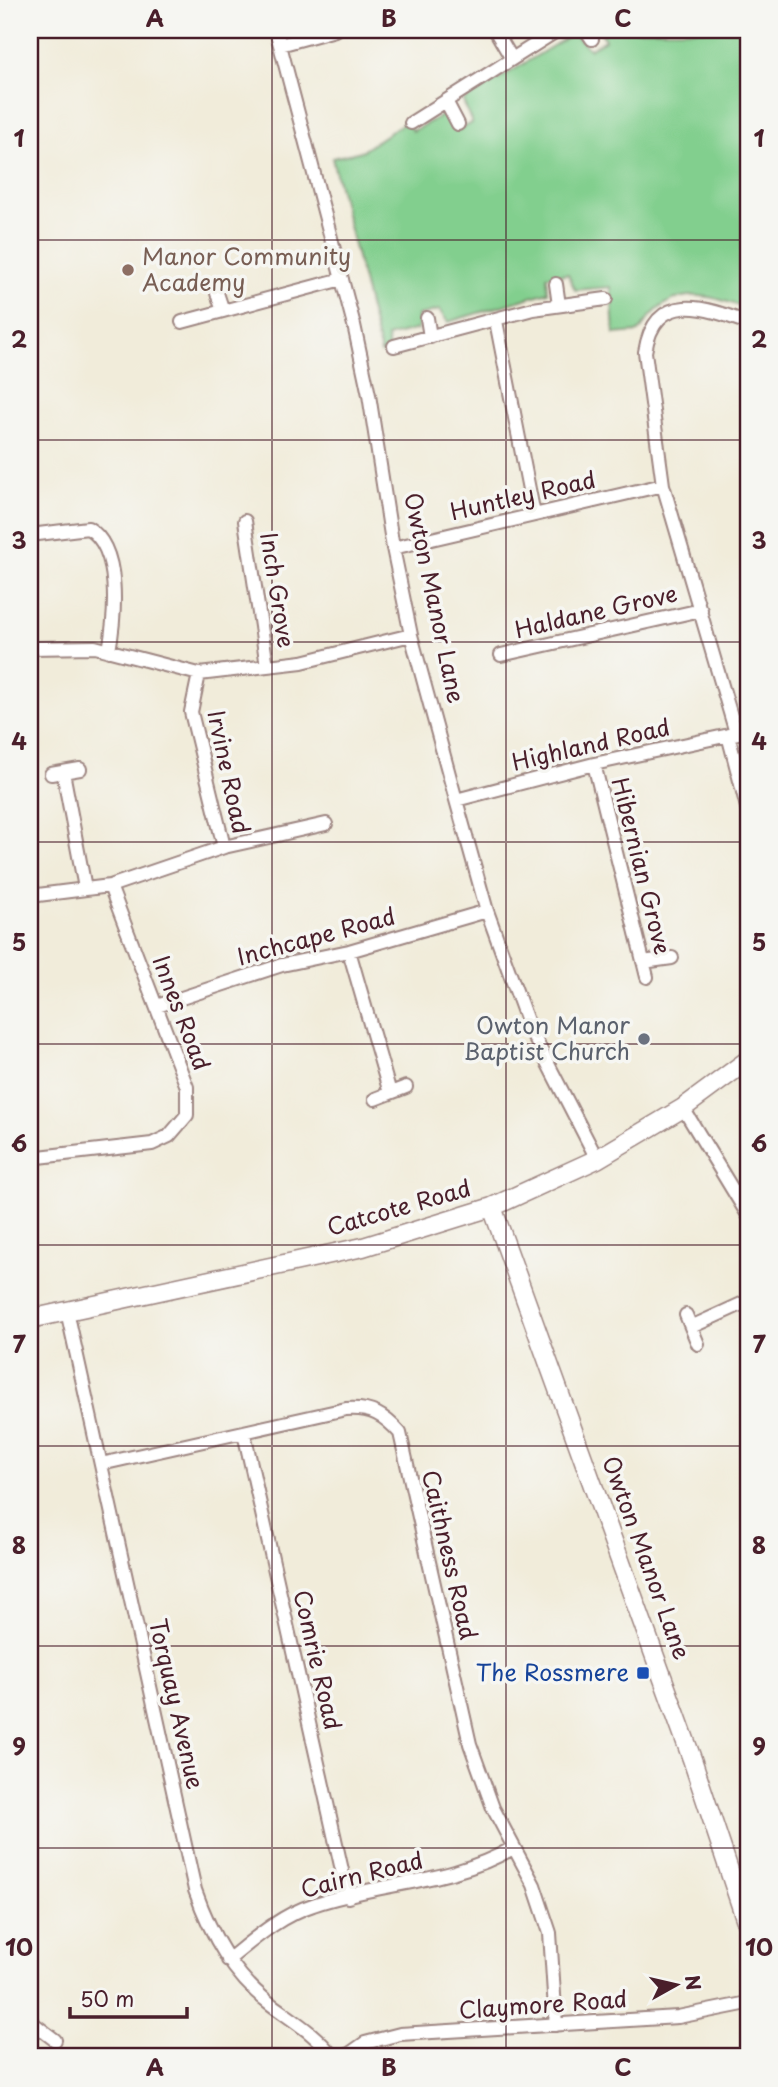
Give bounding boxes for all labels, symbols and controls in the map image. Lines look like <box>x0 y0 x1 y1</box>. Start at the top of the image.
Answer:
text: A <box>146 0 164 35</box>
text: B <box>381 0 397 35</box>
text: C <box>614 0 632 35</box>
text: 1 <box>14 120 25 155</box>
text: 1 <box>754 120 765 155</box>
place label: Manor Community Academy <box>142 238 351 299</box>
marker: Manor Community Academy <box>120 262 136 278</box>
text: 2 <box>11 321 27 356</box>
text: 2 <box>751 321 767 356</box>
street label: Huntley Road <box>446 461 599 528</box>
street label: Owton Manor Lane <box>396 489 475 706</box>
text: 3 <box>11 522 27 557</box>
text: 3 <box>751 522 767 557</box>
street label: Inch Grove <box>252 529 305 650</box>
street label: Haldane Grove <box>511 575 680 646</box>
street label: Irvine Road <box>199 707 260 837</box>
street label: Highland Road <box>508 708 673 779</box>
text: 4 <box>11 723 27 758</box>
text: 4 <box>751 723 767 758</box>
street label: Hibernian Grove <box>604 773 681 958</box>
street label: Inchcape Road <box>233 898 399 973</box>
text: 5 <box>12 924 26 959</box>
text: 5 <box>752 924 766 959</box>
street label: Innes Road <box>144 950 220 1075</box>
place label: Owton Manor Baptist Church <box>463 1007 630 1068</box>
marker: Owton Manor Baptist Church <box>636 1031 652 1047</box>
text: 6 <box>11 1125 27 1160</box>
text: 6 <box>751 1125 767 1160</box>
street label: Catcote Road <box>323 1169 475 1244</box>
text: 7 <box>12 1326 26 1361</box>
text: 7 <box>752 1326 766 1361</box>
street label: Owton Manor Lane <box>594 1451 701 1664</box>
street label: Caithness Road <box>414 1466 487 1643</box>
text: 8 <box>12 1527 26 1562</box>
text: 8 <box>752 1527 766 1562</box>
street label: Comrie Road <box>285 1586 352 1733</box>
street label: Torquay Avenue <box>141 1615 214 1792</box>
place label: The Rossmere <box>476 1654 629 1689</box>
marker: The Rossmere <box>635 1665 651 1681</box>
text: 9 <box>12 1728 26 1763</box>
text: 9 <box>752 1728 766 1763</box>
street label: Cairn Road <box>297 1841 427 1906</box>
text: 10 <box>5 1929 33 1964</box>
text: 10 <box>745 1929 773 1964</box>
north arrow <box>642 1951 712 2021</box>
text: N <box>679 1973 709 1992</box>
scale bar <box>70 1975 187 2019</box>
street label: Claymore Road <box>458 1980 628 2027</box>
text: 50 m <box>80 1982 134 2014</box>
text: A <box>146 2049 164 2084</box>
text: B <box>381 2049 397 2084</box>
text: C <box>614 2049 632 2084</box>

